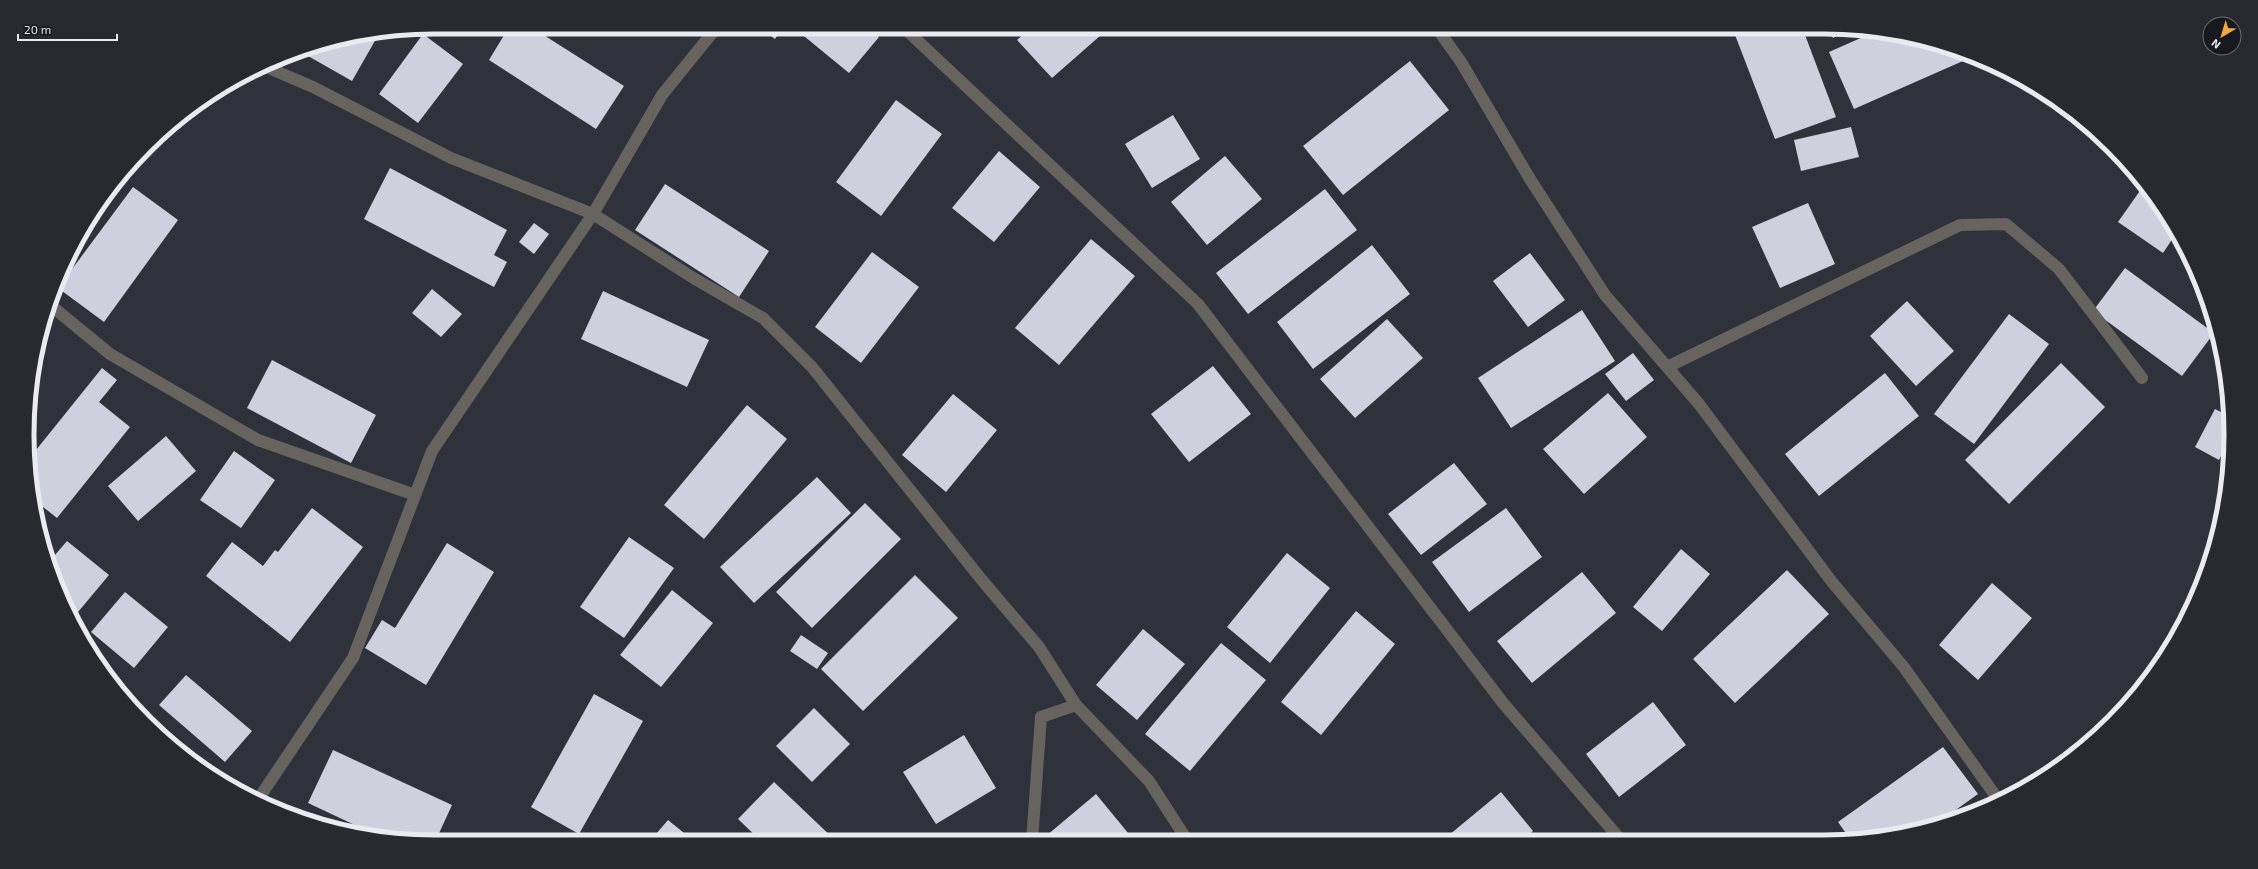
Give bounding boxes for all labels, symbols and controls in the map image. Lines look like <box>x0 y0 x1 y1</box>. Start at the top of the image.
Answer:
scale bar <box>18 16 117 42</box>
north arrow <box>2202 16 2242 56</box>
text: 20 m <box>24 22 51 36</box>
text: N <box>2208 37 2223 52</box>

